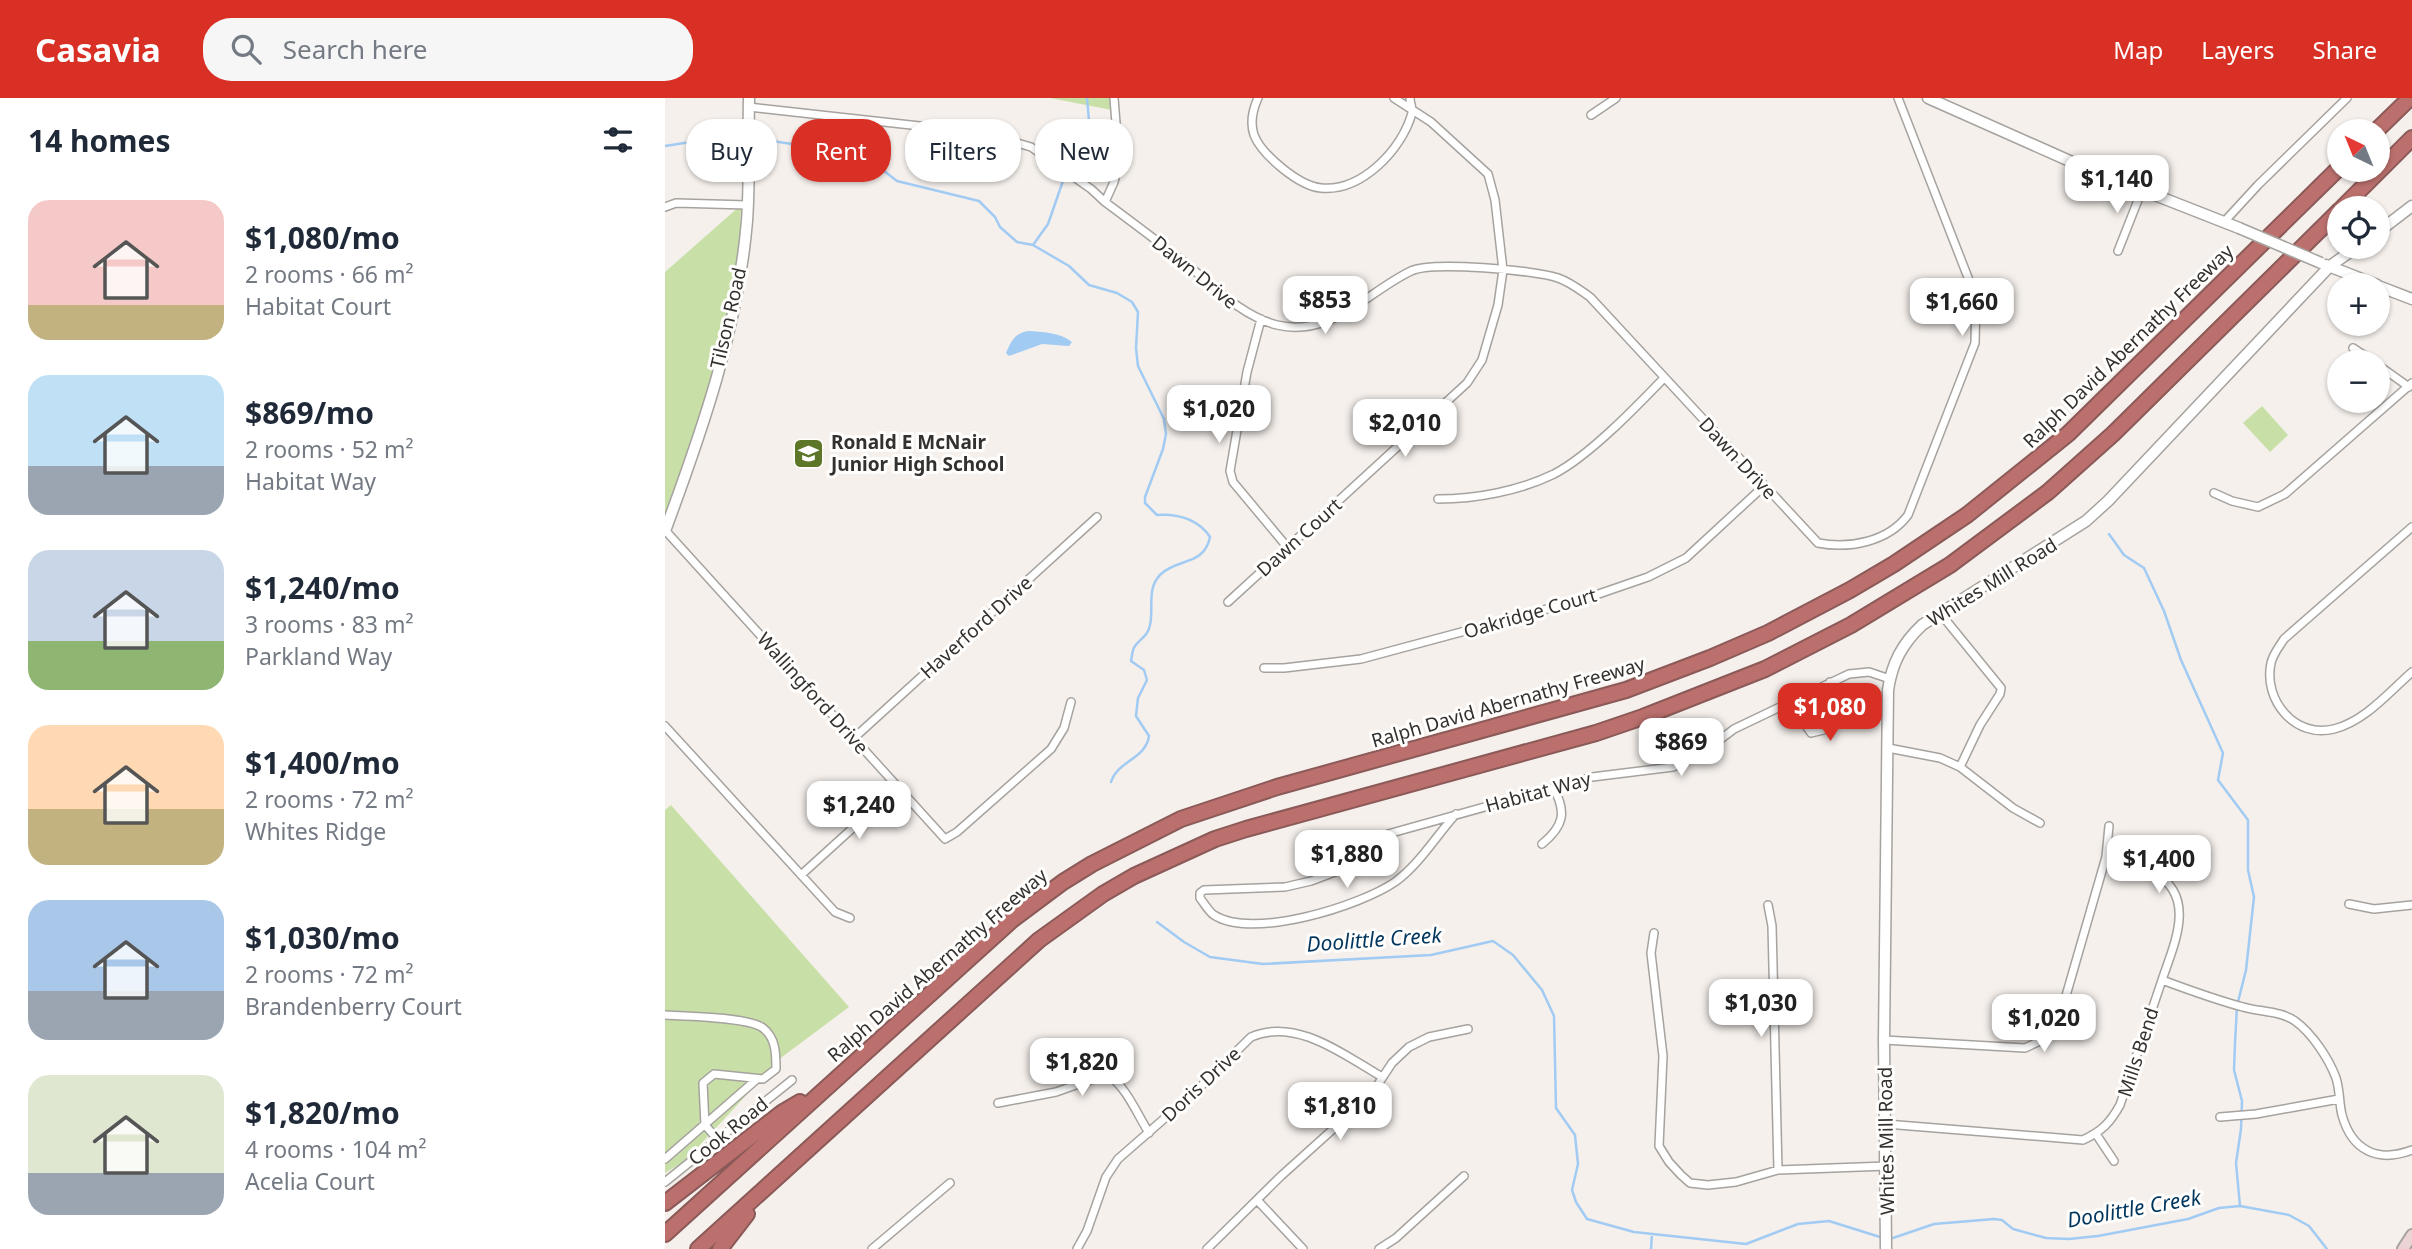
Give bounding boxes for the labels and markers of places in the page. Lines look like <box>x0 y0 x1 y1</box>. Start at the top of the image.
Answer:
pin: $1,140 <box>2060 156 2174 215</box>
pin: $853 <box>1284 276 1366 336</box>
pin: $1,660 <box>1905 278 2019 338</box>
pin: $1,020 <box>1162 386 1276 445</box>
pin: $2,010 <box>1348 400 1462 459</box>
place label: Ronald E McNair Junior High School <box>829 429 1005 477</box>
school or university icon: Ronald E McNair Junior High School <box>791 436 825 470</box>
pin: $1,080 <box>1773 684 1887 743</box>
pin: $869 <box>1640 718 1722 778</box>
pin: $1,240 <box>802 782 916 841</box>
pin: $1,880 <box>1290 830 1404 890</box>
pin: $1,400 <box>2102 836 2216 895</box>
pin: $1,030 <box>1704 979 1818 1039</box>
pin: $1,020 <box>1987 995 2101 1054</box>
pin: $1,820 <box>1025 1038 1139 1098</box>
pin: $1,810 <box>1283 1082 1397 1142</box>

